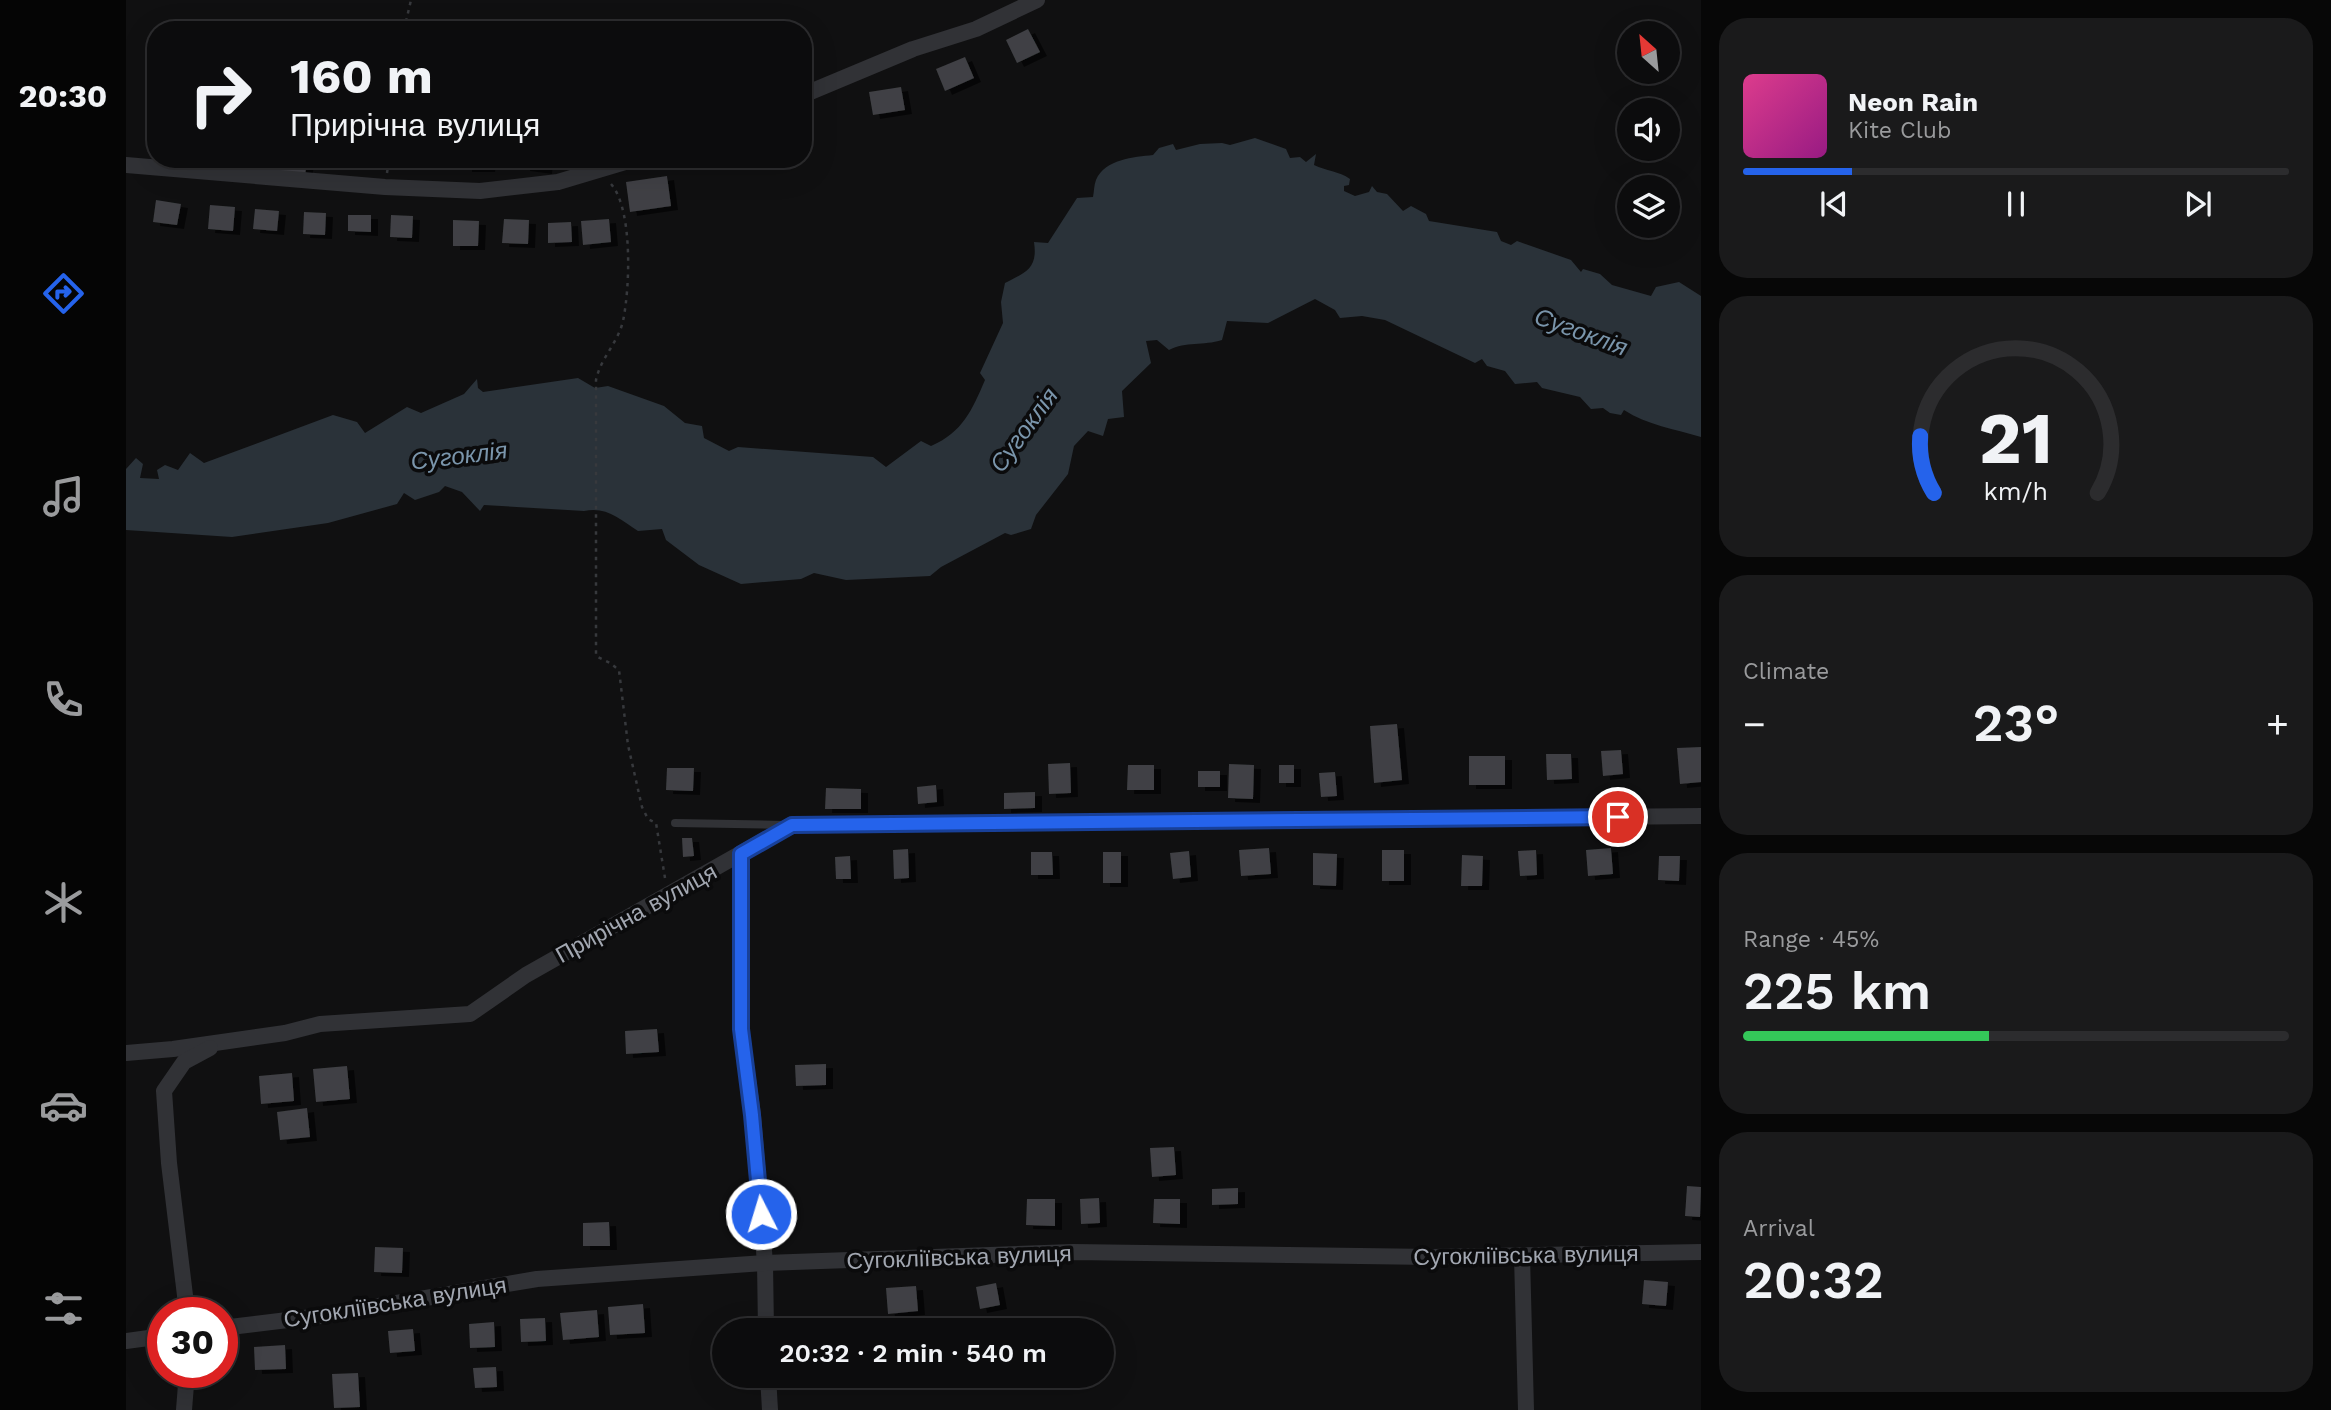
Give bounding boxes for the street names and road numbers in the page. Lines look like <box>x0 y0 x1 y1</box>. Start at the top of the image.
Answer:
street label: Прирічна вулиця <box>551 858 722 969</box>
street label: Сугокліївська вулиця <box>846 1240 1072 1275</box>
street label: Сугокліївська вулиця <box>1413 1240 1639 1271</box>
street label: Сугокліївська вулиця <box>282 1272 508 1333</box>

